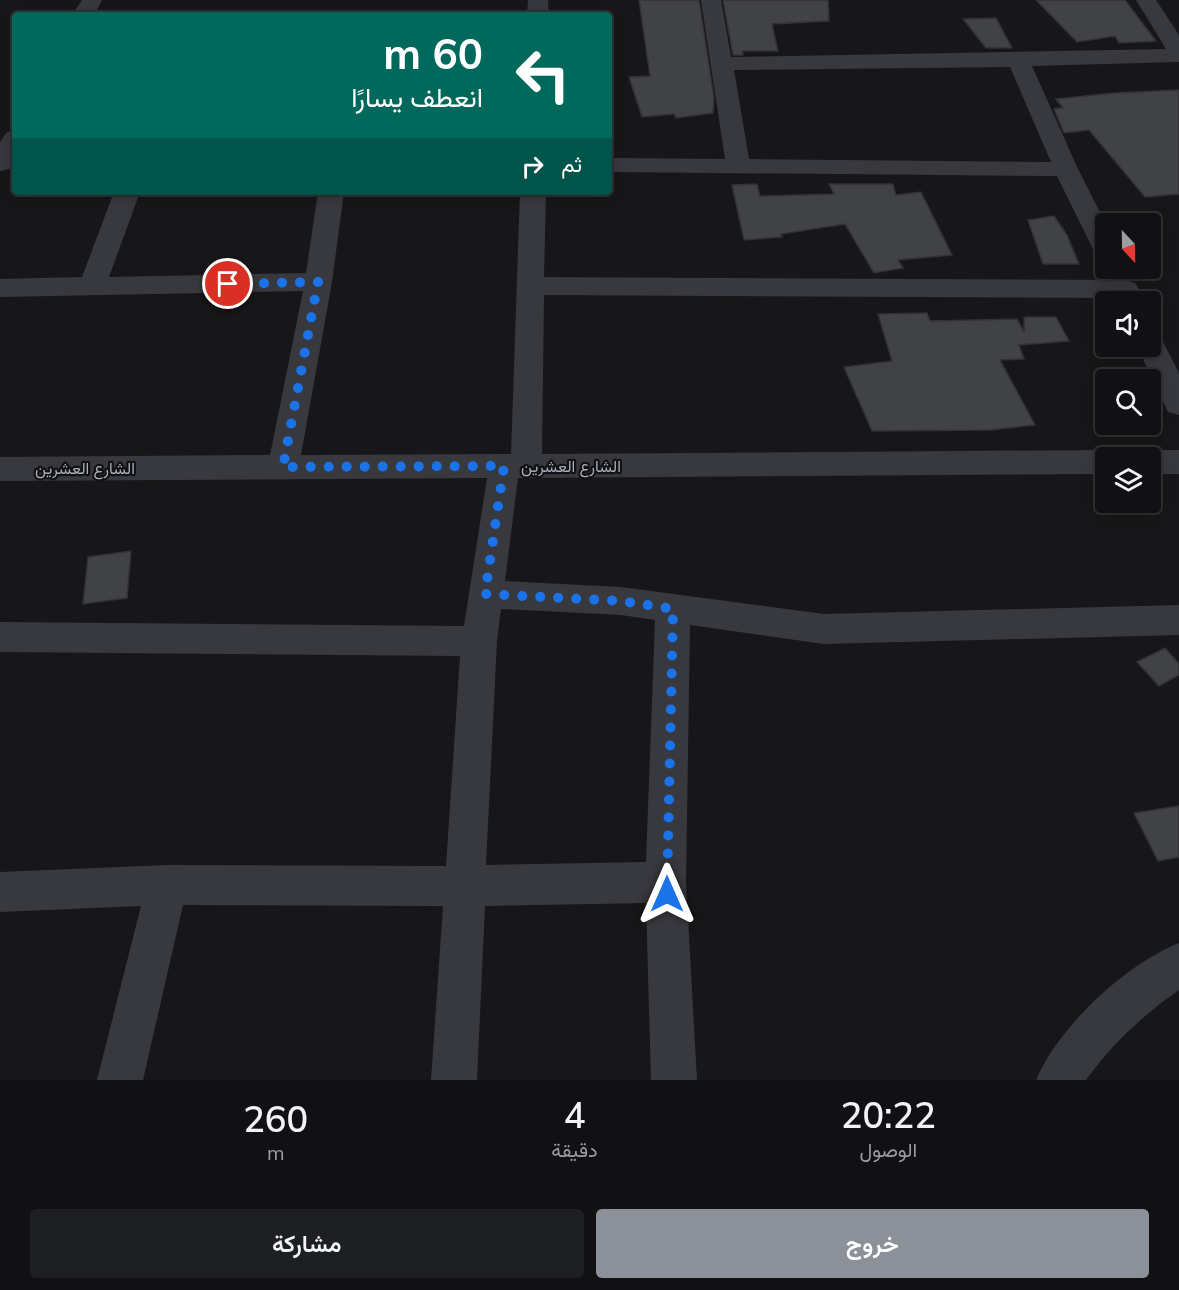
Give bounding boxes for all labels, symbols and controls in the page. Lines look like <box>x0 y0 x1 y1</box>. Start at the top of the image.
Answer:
text: 60 m <box>383 27 483 80</box>
icon: left <box>504 36 582 114</box>
text: انعطف يسارًا <box>351 80 483 114</box>
icon: right <box>516 150 549 183</box>
text: ثم <box>561 150 582 178</box>
north arrow <box>1095 213 1161 279</box>
map controls <box>1095 213 1161 513</box>
pin <box>202 258 253 309</box>
icon: arrive <box>211 267 244 300</box>
button: sound <box>1095 291 1161 357</box>
button: search <box>1095 369 1161 435</box>
button: layers <box>1095 447 1161 513</box>
street label: الشارع العشرين <box>521 456 621 478</box>
street label: الشارع العشرين <box>35 458 135 480</box>
position arrow <box>635 862 699 926</box>
text: 4 <box>564 1092 585 1137</box>
text: 20:22 <box>841 1092 936 1137</box>
text: 260 <box>243 1096 308 1141</box>
text: دقيقة <box>551 1137 598 1162</box>
text: الوصول <box>859 1137 917 1162</box>
text: m <box>267 1140 284 1165</box>
button: مشاركة <box>30 1209 584 1278</box>
button: خروج <box>596 1209 1149 1278</box>

